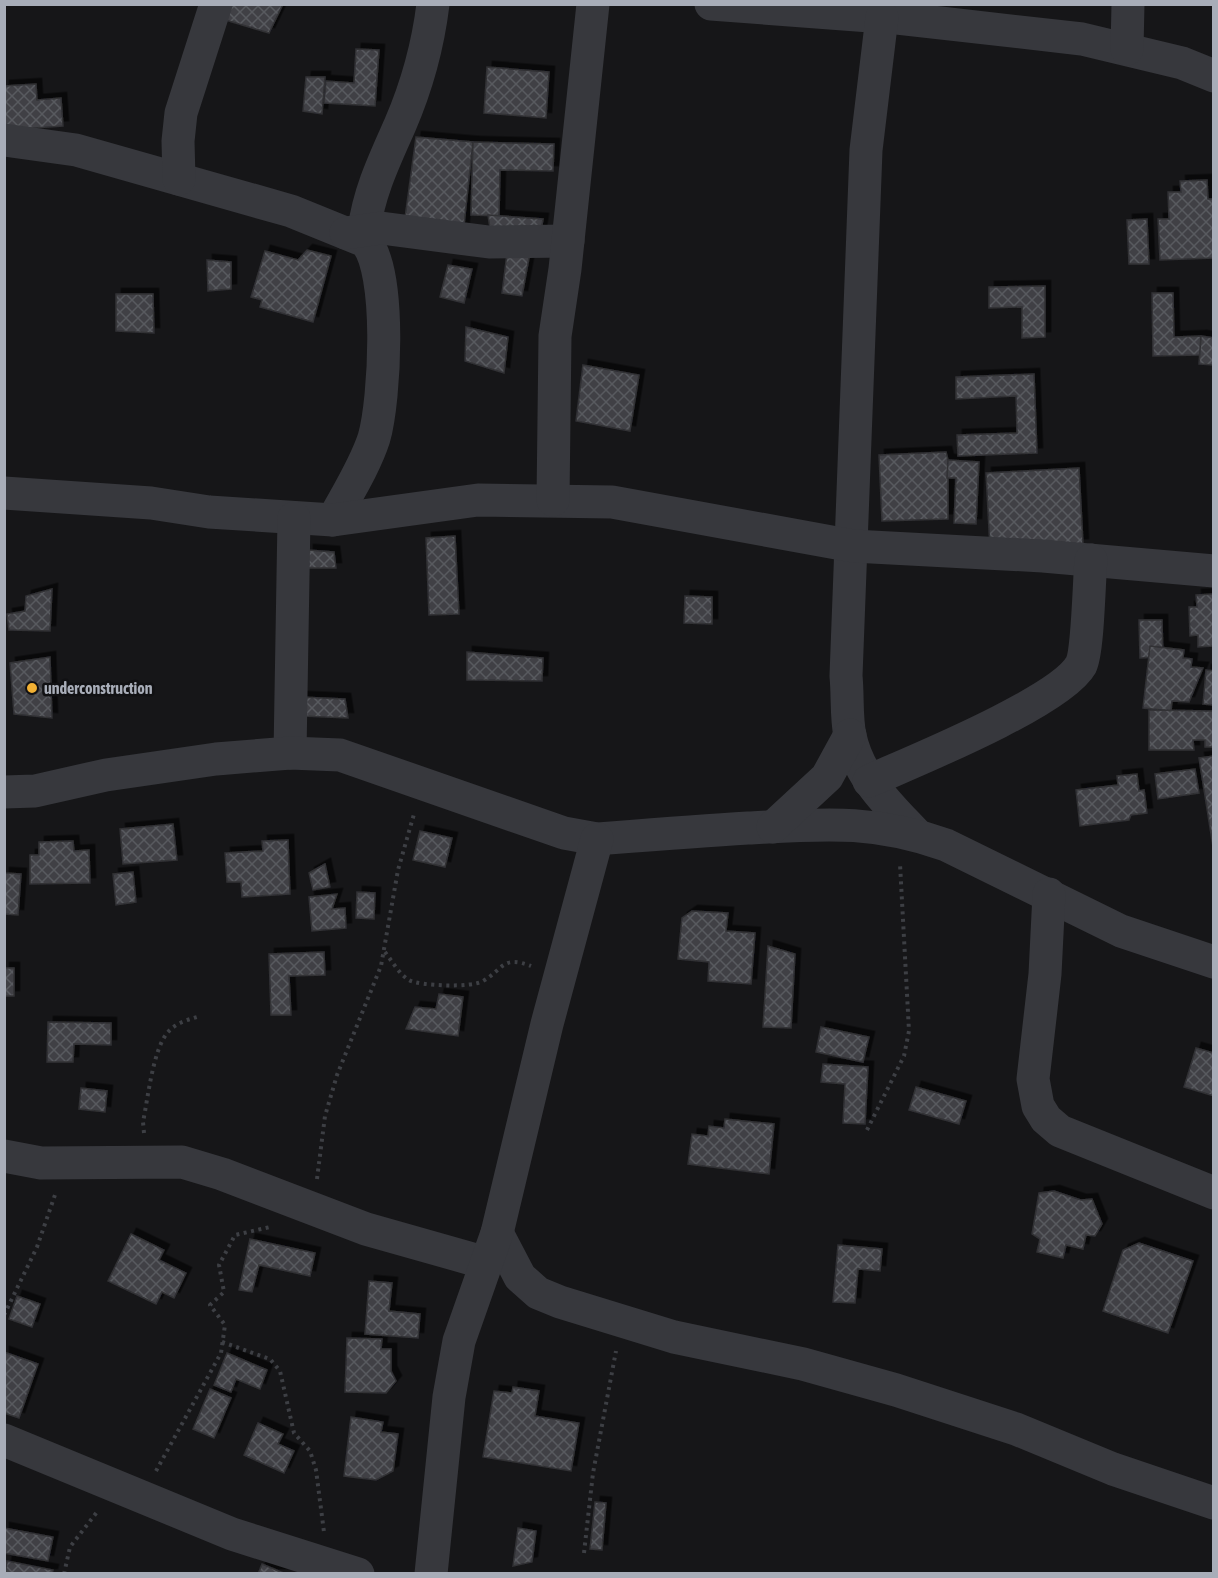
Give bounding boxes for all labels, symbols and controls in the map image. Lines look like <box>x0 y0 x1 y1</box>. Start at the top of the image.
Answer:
place label: underconstruction <box>44 679 153 697</box>
marker: underconstruction <box>25 681 39 695</box>

